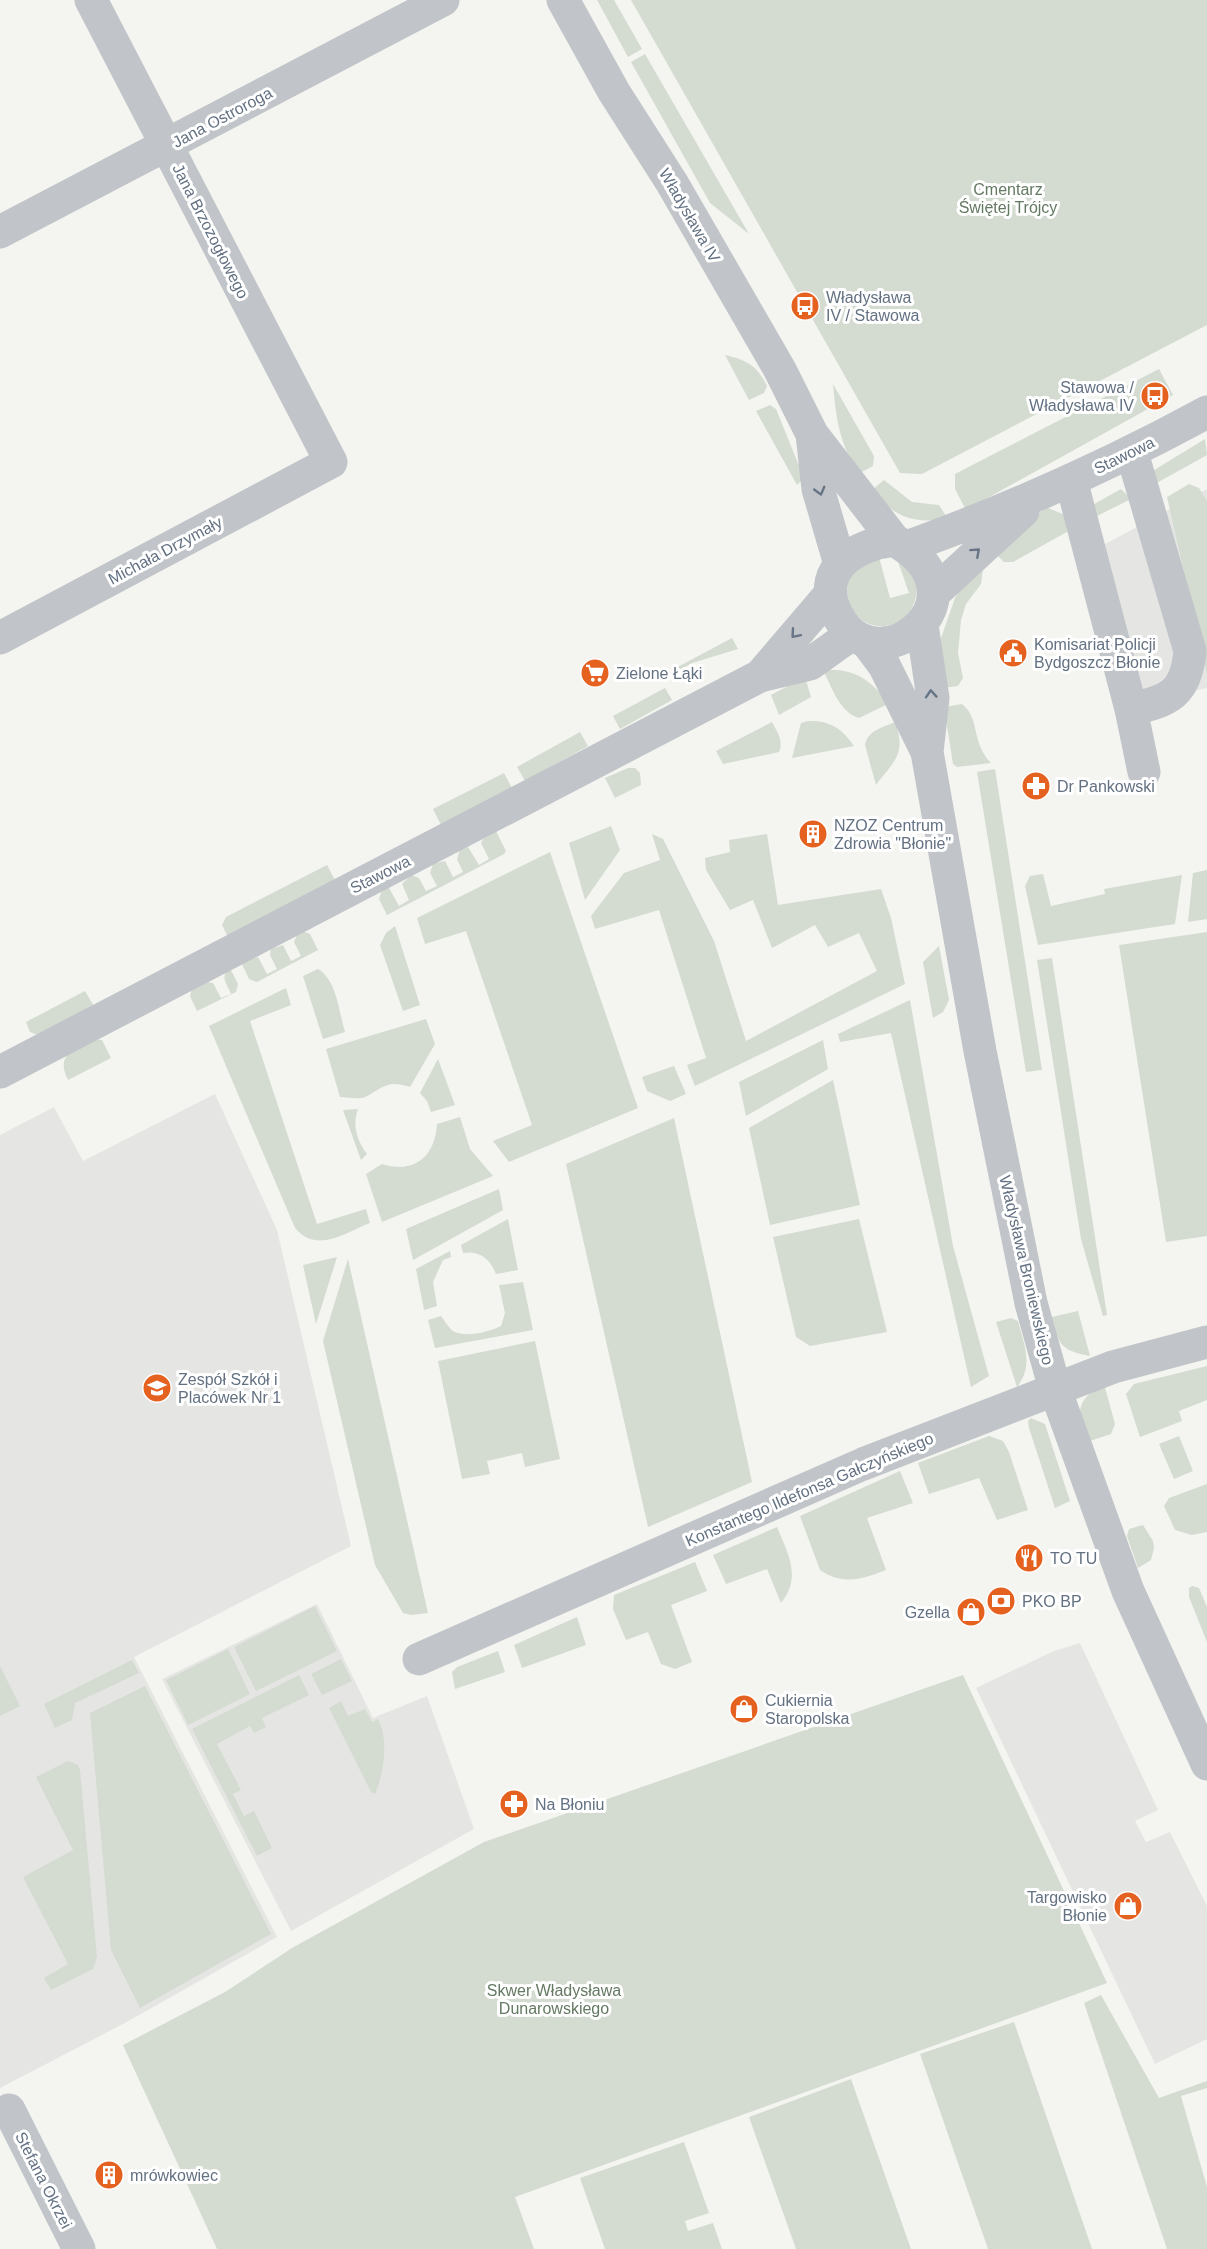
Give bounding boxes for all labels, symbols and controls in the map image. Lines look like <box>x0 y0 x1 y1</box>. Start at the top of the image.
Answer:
street label: Jana Ostroroga <box>170 84 275 151</box>
street label: Jana Brzozogłowego <box>169 161 252 301</box>
street label: Władysława IV <box>656 166 723 265</box>
park label: Cmentarz Świętej Trójcy <box>959 181 1057 216</box>
place label: Władysława IV / Stawowa <box>826 289 919 324</box>
bus stop icon: Władysława IV / Stawowa <box>789 290 821 322</box>
place label: Stawowa / Władysława IV <box>1029 379 1135 414</box>
bus stop icon: Stawowa / Władysława IV <box>1139 380 1171 412</box>
street label: Stawowa <box>1091 434 1157 477</box>
one-way arrow <box>813 486 826 496</box>
street label: Michała Drzymały <box>106 513 225 588</box>
one-way arrow <box>969 549 980 560</box>
one-way arrow <box>791 627 802 638</box>
place label: Komisariat Policji Bydgoszcz Błonie <box>1034 636 1160 671</box>
public building icon: Komisariat Policji Bydgoszcz Błonie <box>997 637 1029 669</box>
supermarket icon: Zielone Łąki <box>579 657 611 689</box>
place label: Zielone Łąki <box>616 665 702 682</box>
one-way arrow <box>925 690 938 699</box>
pharmacy icon: Dr Pankowski <box>1020 770 1052 802</box>
place label: Dr Pankowski <box>1057 778 1155 795</box>
place label: NZOZ Centrum Zdrowia "Błonie" <box>834 817 951 852</box>
building icon: NZOZ Centrum Zdrowia "Błonie" <box>797 818 829 850</box>
street label: Stawowa <box>347 852 413 897</box>
street label: Władysława Broniewskiego <box>996 1174 1057 1367</box>
place label: Zespół Szkół i Placówek Nr 1 <box>178 1371 281 1406</box>
school or university icon: Zespół Szkół i Placówek Nr 1 <box>141 1372 173 1404</box>
street label: Konstantego Ildefonsa Gałczyńskiego <box>683 1429 936 1550</box>
restaurant icon: TO TU <box>1013 1542 1045 1574</box>
place label: TO TU <box>1050 1550 1097 1567</box>
bank icon: PKO BP <box>985 1585 1017 1617</box>
place label: PKO BP <box>1022 1593 1082 1610</box>
shop icon: Gzella <box>955 1596 987 1628</box>
place label: Gzella <box>905 1604 950 1621</box>
place label: Cukiernia Staropolska <box>765 1692 850 1727</box>
shop icon: Cukiernia Staropolska <box>728 1693 760 1725</box>
pharmacy icon: Na Błoniu <box>498 1788 530 1820</box>
place label: Na Błoniu <box>535 1796 604 1813</box>
place label: Targowisko Błonie <box>1027 1889 1107 1924</box>
shop icon: Targowisko Błonie <box>1112 1890 1144 1922</box>
park label: Skwer Władysława Dunarowskiego <box>487 1982 621 2017</box>
street label: Stefana Okrzei <box>12 2129 75 2231</box>
building icon: mrówkowiec <box>93 2159 125 2191</box>
place label: mrówkowiec <box>130 2167 218 2184</box>

